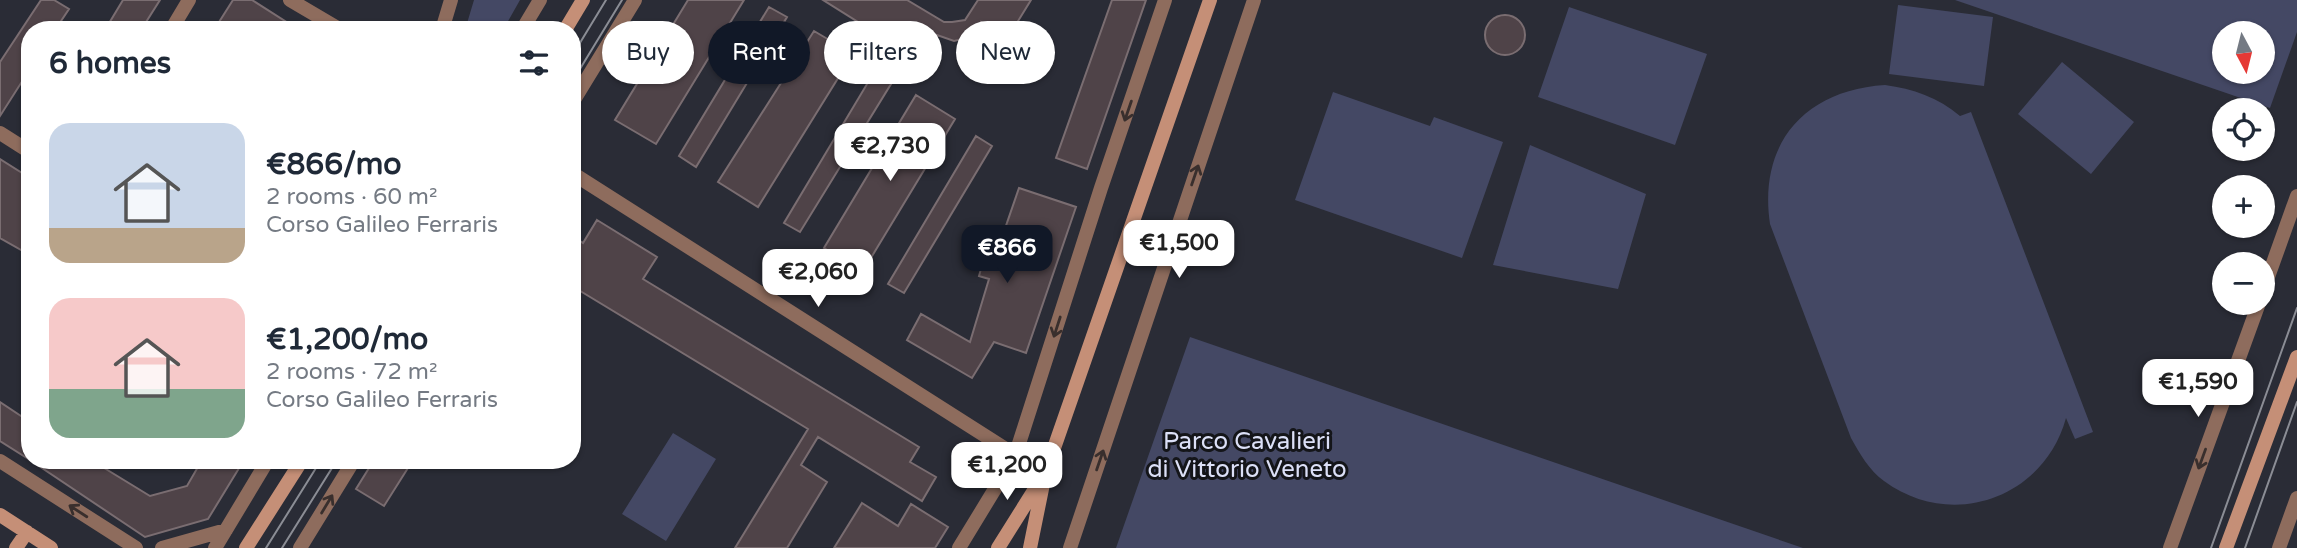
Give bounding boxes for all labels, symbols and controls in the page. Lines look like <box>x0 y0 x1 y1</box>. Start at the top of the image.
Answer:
chip: Buy <box>602 21 694 84</box>
chip: Rent <box>708 21 810 84</box>
chip: Filters <box>824 21 942 84</box>
chip: New <box>956 21 1055 84</box>
north arrow <box>2212 21 2275 84</box>
map controls <box>2212 21 2275 315</box>
icon: filters <box>515 44 553 82</box>
text: 6 homes <box>49 45 171 82</box>
button: locate <box>2212 98 2275 161</box>
one-way arrow <box>1121 100 1134 122</box>
pin: €2,730 <box>833 124 947 183</box>
text: €2,730 <box>850 132 930 160</box>
text: €866/mo <box>266 146 402 183</box>
icon: home <box>105 151 189 235</box>
one-way arrow <box>1190 164 1202 186</box>
button: + <box>2212 175 2275 238</box>
text: 2 rooms · 60 m² <box>266 183 437 211</box>
text: Corso Galileo Ferraris <box>266 211 498 239</box>
pin: €1,500 <box>1122 220 1236 280</box>
pin: €866 <box>966 226 1048 285</box>
text: €1,500 <box>1139 229 1219 257</box>
text: €866 <box>977 234 1037 262</box>
pin: €2,060 <box>761 250 875 309</box>
button: − <box>2212 252 2275 315</box>
text: €2,060 <box>778 258 858 286</box>
one-way arrow <box>1050 316 1062 338</box>
text: €1,200/mo <box>266 321 428 358</box>
icon: home <box>105 326 189 410</box>
text: 2 rooms · 72 m² <box>266 358 437 386</box>
pin: €1,590 <box>2141 360 2255 419</box>
text: €1,590 <box>2158 368 2238 396</box>
text: Corso Galileo Ferraris <box>266 386 498 414</box>
park label: Parco Cavalieri di Vittorio Veneto <box>1147 427 1347 484</box>
pin: €1,200 <box>950 442 1064 502</box>
one-way arrow <box>2195 448 2207 470</box>
one-way arrow <box>1094 449 1107 471</box>
text: €1,200 <box>967 451 1047 479</box>
one-way arrow <box>320 495 334 515</box>
one-way arrow <box>69 504 89 518</box>

